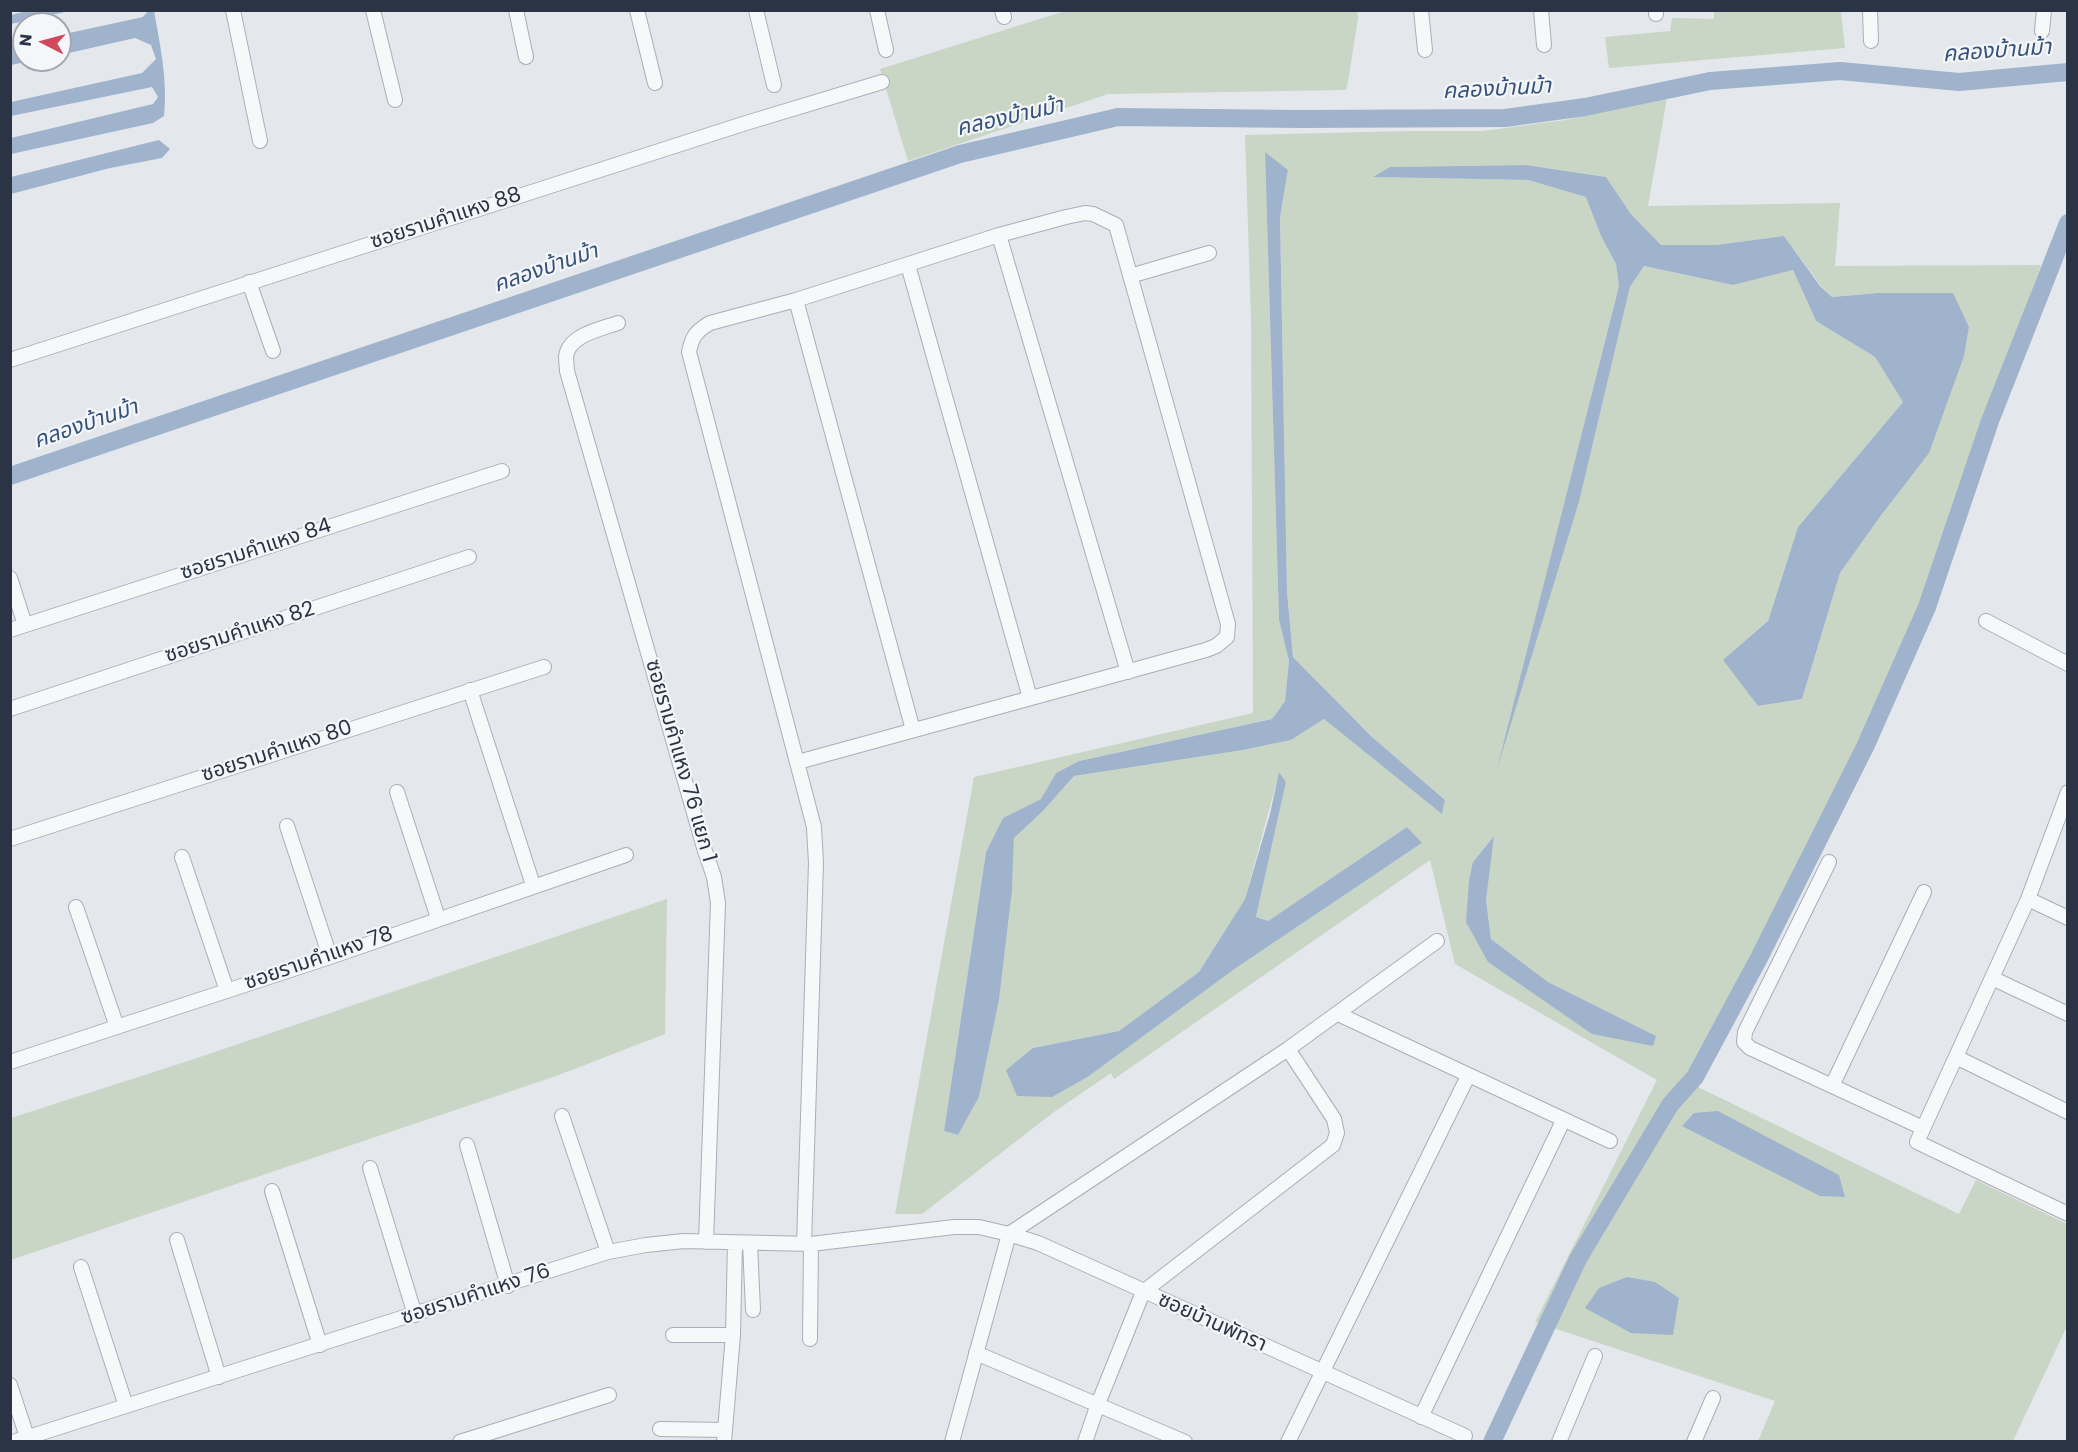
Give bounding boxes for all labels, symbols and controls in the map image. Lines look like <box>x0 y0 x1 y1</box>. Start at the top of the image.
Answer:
north arrow <box>12 12 72 72</box>
text: N <box>14 33 38 47</box>
water label: คลองบ้านม้า <box>1942 35 2052 69</box>
water label: คลองบ้านม้า <box>1442 74 1552 106</box>
water label: คลองบ้านม้า <box>954 93 1066 143</box>
street label: ซอยรามคำแหง 88 <box>367 183 525 255</box>
water label: คลองบ้านม้า <box>490 239 602 299</box>
water label: คลองบ้านม้า <box>30 395 142 455</box>
street label: ซอยรามคำแหง 84 <box>178 514 334 586</box>
street label: ซอยรามคำแหง 82 <box>162 597 318 669</box>
street label: ซอยรามคำแหง 76 แยก 1 <box>639 657 721 865</box>
street label: ซอยรามคำแหง 80 <box>199 716 355 788</box>
street label: ซอยรามคำแหง 78 <box>242 922 396 996</box>
street label: ซอยรามคำแหง 76 <box>398 1259 554 1331</box>
street label: ซอยบ้านพัทรา <box>1154 1288 1270 1358</box>

